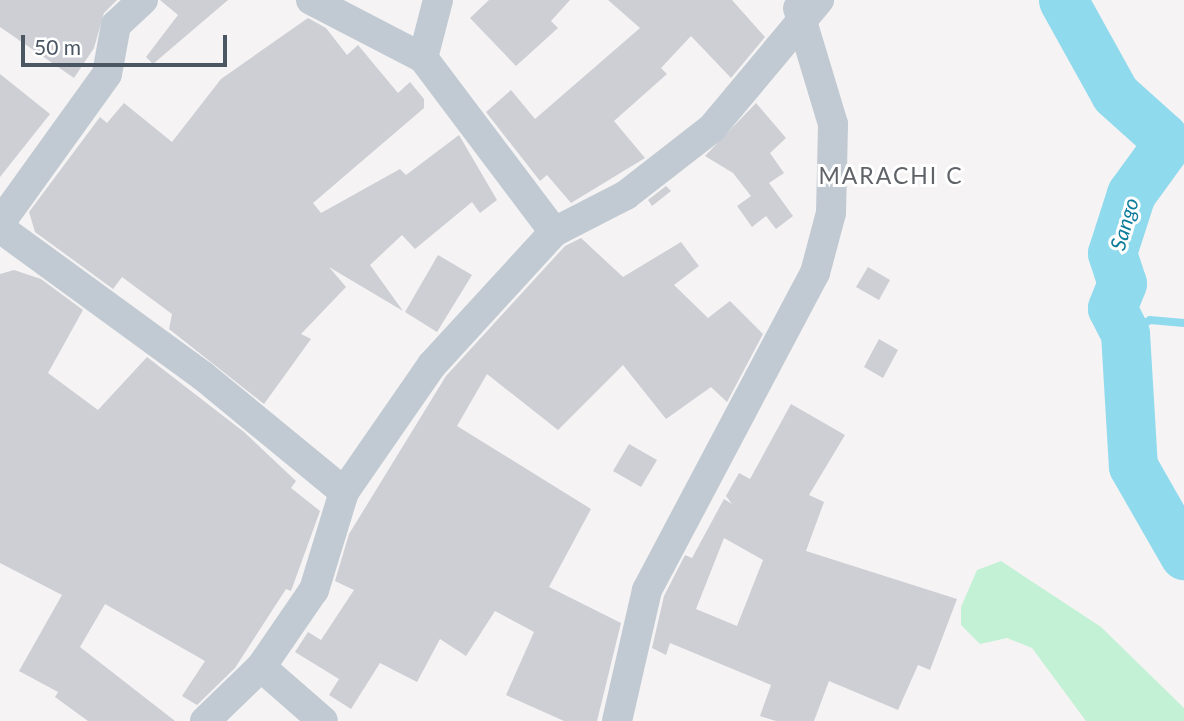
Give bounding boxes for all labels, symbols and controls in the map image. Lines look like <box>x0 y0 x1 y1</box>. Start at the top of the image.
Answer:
scale bar <box>24 21 231 65</box>
text: 50 m <box>34 34 81 59</box>
district label: MARACHI C <box>820 161 962 189</box>
water label: Sango <box>1105 195 1143 253</box>

